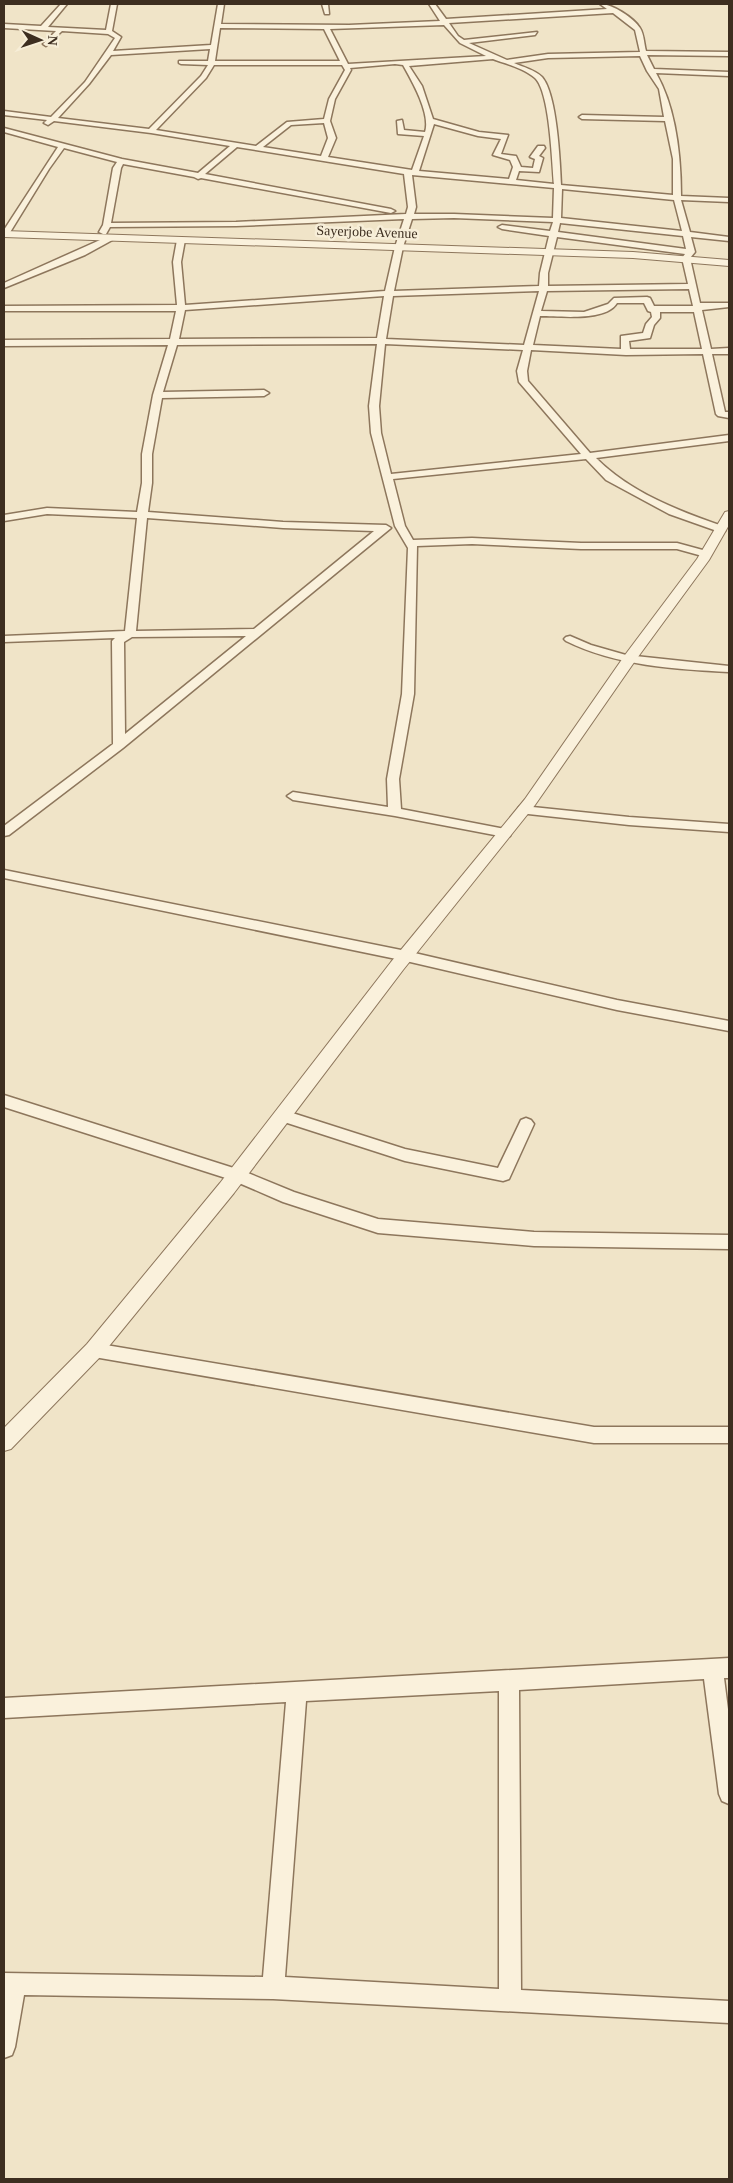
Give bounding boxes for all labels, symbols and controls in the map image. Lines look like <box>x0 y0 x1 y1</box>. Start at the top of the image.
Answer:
north arrow <box>15 15 65 65</box>
text: N <box>45 35 60 46</box>
street label: Sayerjobe Avenue <box>316 223 418 241</box>

